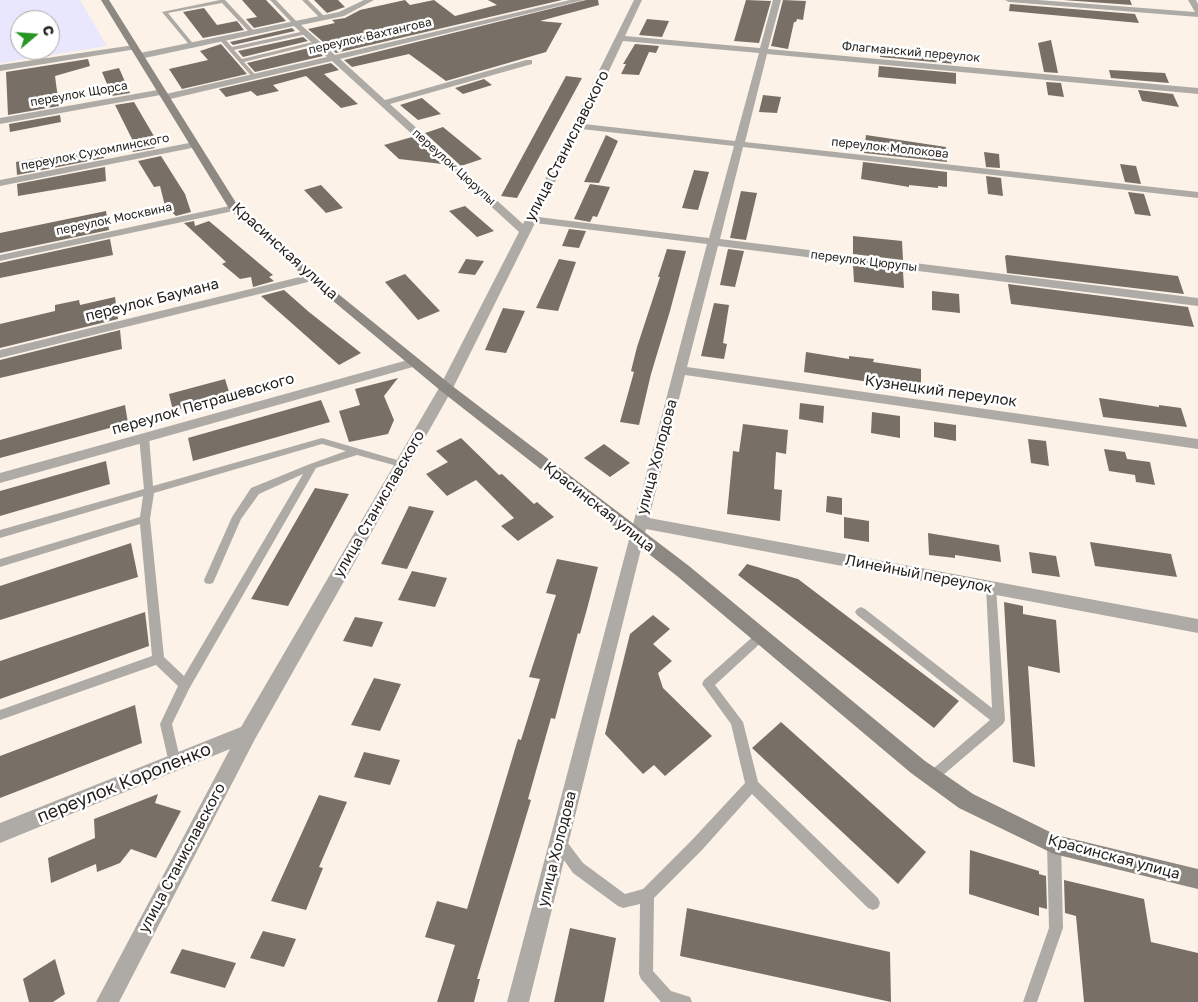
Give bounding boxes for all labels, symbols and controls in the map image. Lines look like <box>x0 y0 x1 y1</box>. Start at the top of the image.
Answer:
north arrow <box>10 10 60 60</box>
street label: переулок Вахтангова <box>307 15 433 57</box>
text: С <box>39 23 58 38</box>
street label: Флагманский переулок <box>841 39 981 65</box>
street label: улица Станиславского <box>521 68 613 224</box>
street label: переулок Щорса <box>29 78 129 110</box>
street label: переулок Цюрупы <box>409 126 499 208</box>
street label: переулок Сухомлинского <box>20 131 170 173</box>
street label: переулок Молокова <box>831 135 949 161</box>
street label: Красинская улица <box>228 199 342 303</box>
street label: переулок Москвина <box>55 200 173 238</box>
street label: переулок Цюрупы <box>810 247 918 275</box>
street label: переулок Баумана <box>83 275 221 325</box>
street label: переулок Петрашевского <box>110 369 296 439</box>
street label: Кузнецкий переулок <box>864 371 1018 411</box>
street label: улица Холодова <box>633 397 681 517</box>
street label: улица Станиславского <box>329 427 429 581</box>
street label: Красинская улица <box>540 458 658 556</box>
street label: Линейный переулок <box>844 551 994 597</box>
street label: переулок Короленко <box>34 738 214 828</box>
street label: улица Станиславского <box>135 780 229 936</box>
street label: улица Холодова <box>534 789 580 909</box>
street label: Красинская улица <box>1046 831 1182 883</box>

